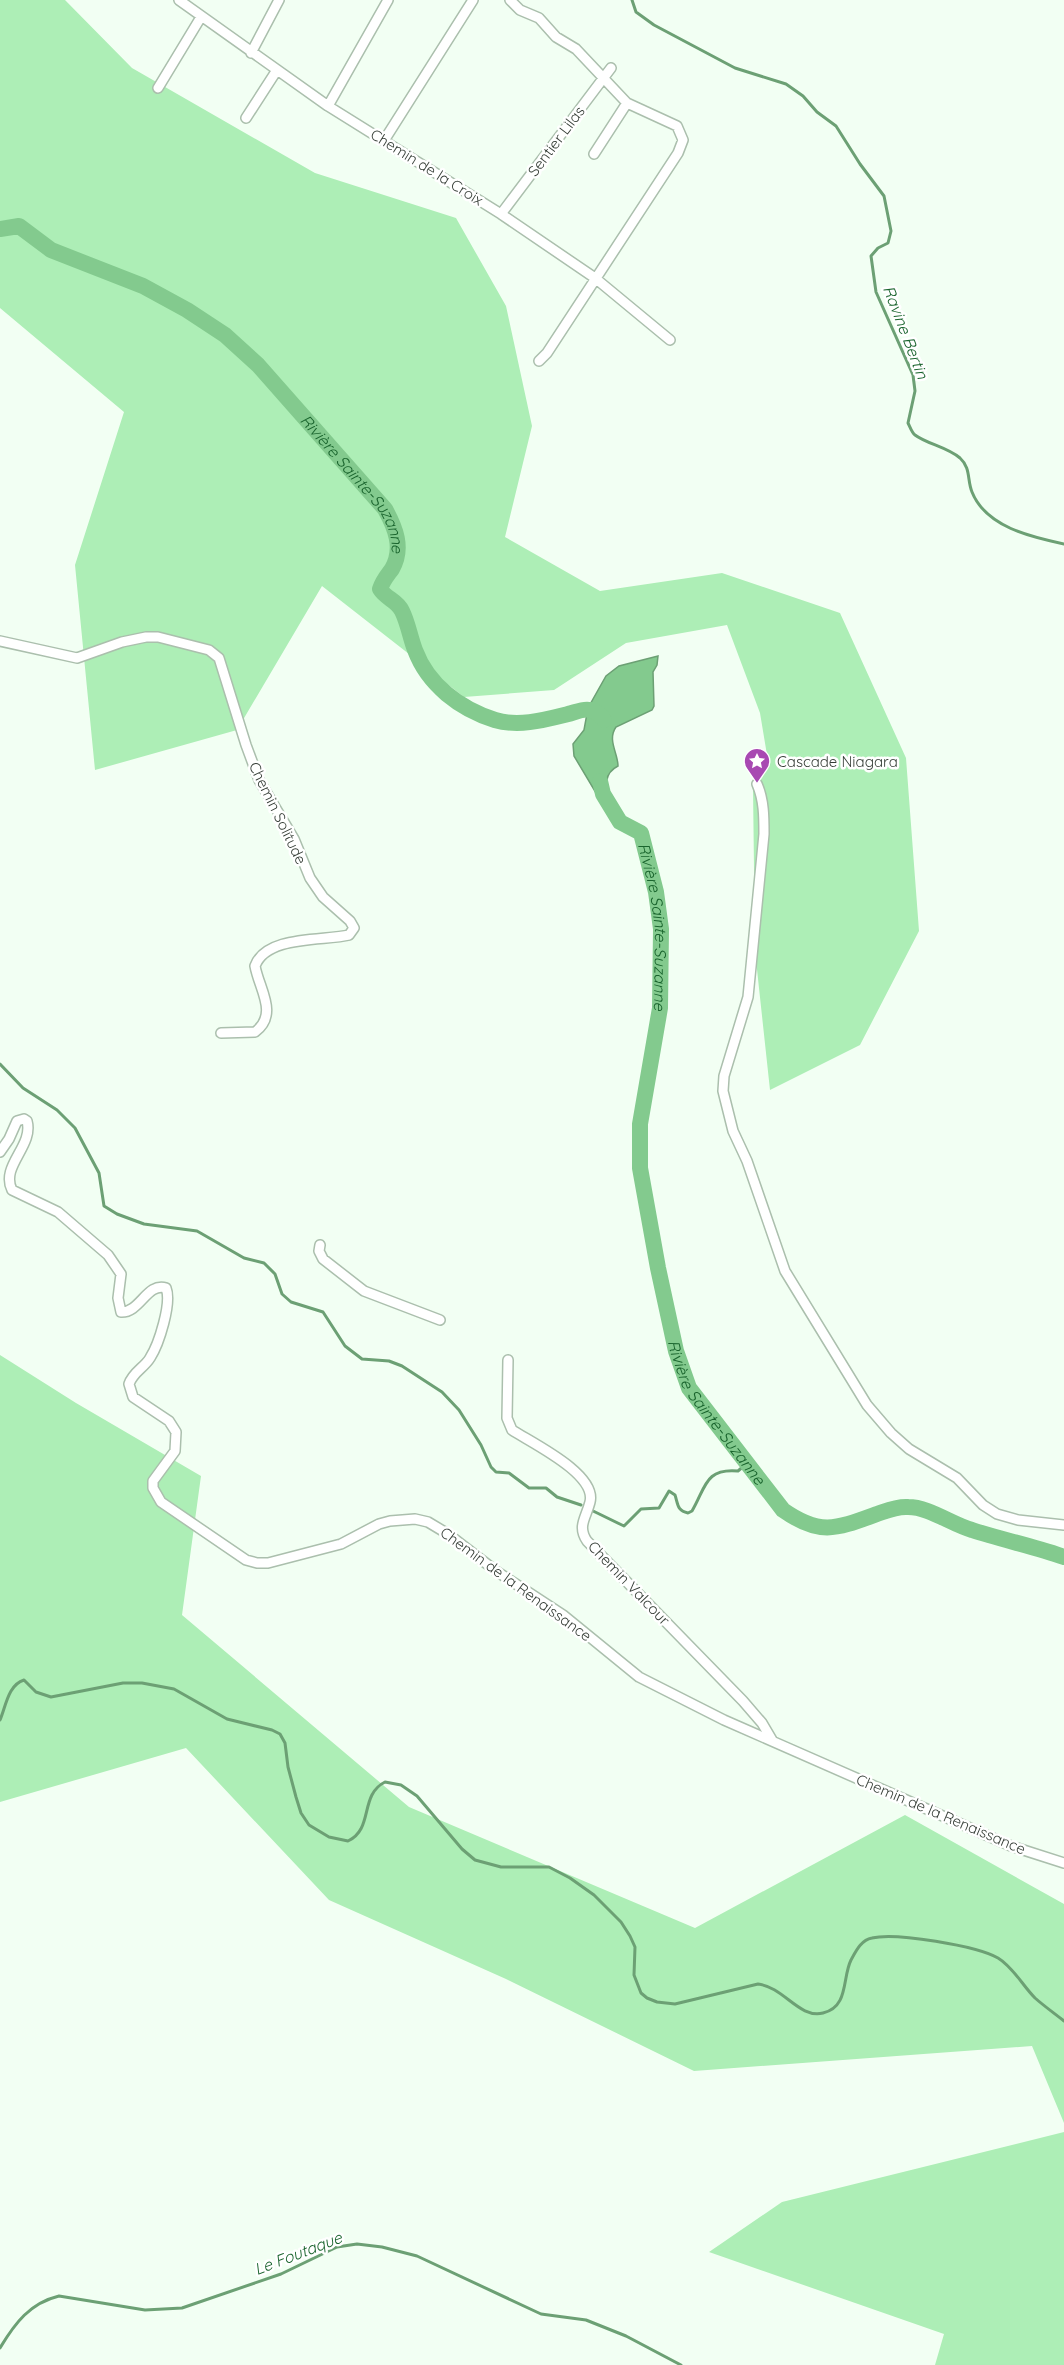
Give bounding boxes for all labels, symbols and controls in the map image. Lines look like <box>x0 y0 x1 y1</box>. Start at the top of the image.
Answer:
street label: Sentier Lilas <box>523 102 589 180</box>
street label: Chemin de la Croix <box>367 125 487 209</box>
water label: Ravine Bertin <box>879 282 933 382</box>
water label: Rivière Sainte-Suzanne <box>296 410 408 554</box>
place icon: Cascade Niagara <box>742 746 772 784</box>
place label: Cascade Niagara <box>777 752 898 771</box>
street label: Chemin Solitude <box>245 759 311 867</box>
water label: Rivière Sainte-Suzanne <box>634 841 671 1012</box>
water label: Rivière Sainte-Suzanne <box>664 1338 770 1489</box>
street label: Chemin de la Renaissance <box>437 1523 595 1645</box>
street label: Chemin Valcour <box>584 1537 674 1629</box>
street label: Chemin de la Renaissance <box>853 1770 1029 1858</box>
water label: Le Foutaque <box>251 2227 346 2279</box>

